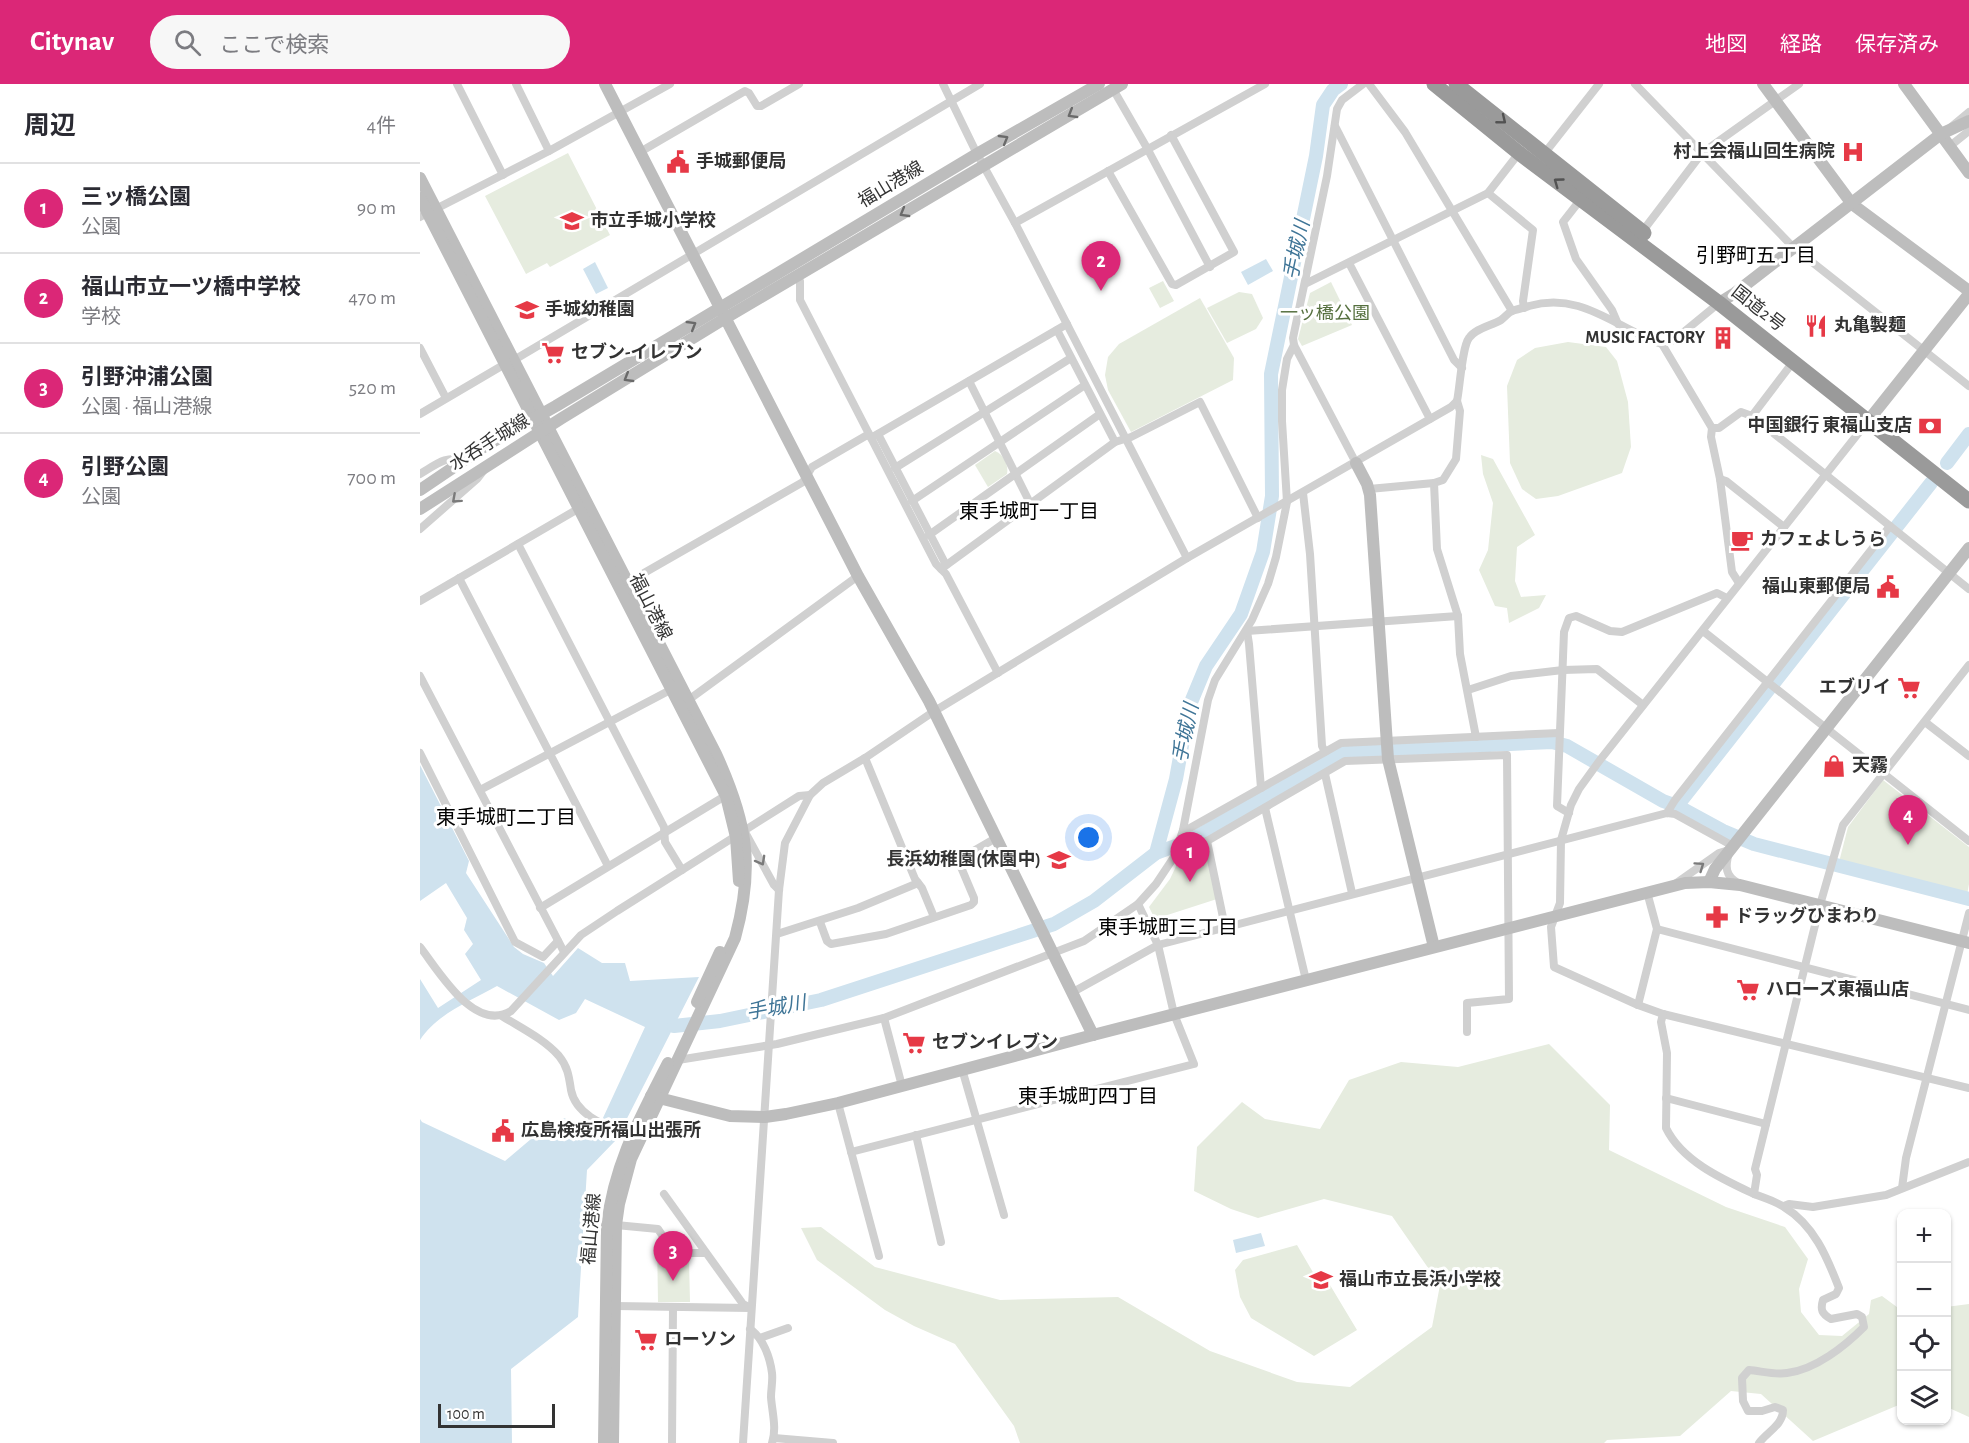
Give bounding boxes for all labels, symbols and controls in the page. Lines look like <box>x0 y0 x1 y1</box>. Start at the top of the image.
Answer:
search box <box>150 15 570 69</box>
icon: search <box>171 26 204 59</box>
text: Citynav <box>30 28 114 56</box>
text: ここで検索 <box>219 34 329 56</box>
text: 地図 <box>1705 34 1747 55</box>
text: 経路 <box>1780 34 1822 55</box>
text: 保存済み <box>1855 34 1939 55</box>
one-way arrow <box>1068 107 1078 118</box>
text: 周辺 <box>24 113 76 139</box>
one-way arrow <box>1495 113 1506 124</box>
text: 4件 <box>366 116 396 136</box>
one-way arrow <box>997 135 1008 146</box>
hospital icon: 村上会福山回生病院 <box>1840 139 1866 165</box>
place label: 村上会福山回生病院 <box>1673 141 1835 161</box>
public building icon: 手城郵便局 <box>665 149 691 175</box>
place label: 手城郵便局 <box>696 151 786 171</box>
street label: 福山港線 <box>854 157 926 211</box>
one-way arrow <box>1553 178 1564 189</box>
text: 三ッ橋公園 <box>81 186 191 208</box>
text: 1 <box>40 198 47 218</box>
text: 90 m <box>357 198 396 218</box>
one-way arrow <box>900 206 910 218</box>
school or university icon: 市立手城小学校 <box>559 208 585 234</box>
place label: 市立手城小学校 <box>590 210 716 230</box>
water label: 手城川 <box>1280 216 1313 281</box>
text: 公園 <box>81 217 121 237</box>
pin: 2 <box>1082 242 1120 291</box>
district label: 引野町五丁目 <box>1696 245 1816 266</box>
text: 福山市立一ツ橋中学校 <box>81 276 301 298</box>
street label: 国道2号 <box>1728 281 1789 335</box>
text: 2 <box>39 288 48 308</box>
text: 470 m <box>348 288 396 308</box>
school or university icon: 手城幼稚園 <box>514 297 540 323</box>
place label: 手城幼稚園 <box>545 299 635 319</box>
park label: 一ッ橋公園 <box>1280 304 1370 323</box>
text: 学校 <box>81 307 121 327</box>
restaurant icon: 丸亀製麺 <box>1803 313 1829 339</box>
place label: 丸亀製麺 <box>1834 314 1906 335</box>
one-way arrow <box>686 320 696 332</box>
building icon: MUSIC FACTORY <box>1710 325 1736 351</box>
place label: MUSIC FACTORY <box>1585 329 1706 347</box>
supermarket icon: セブン-イレブン <box>540 340 566 366</box>
place label: セブン-イレブン <box>571 342 702 362</box>
text: 引野沖浦公園 <box>81 366 213 388</box>
one-way arrow <box>624 370 634 382</box>
text: 3 <box>39 378 48 398</box>
text: 520 m <box>349 378 396 398</box>
text: 公園 · 福山港線 <box>81 397 212 417</box>
street label: 水呑手城線 <box>446 410 533 474</box>
bank icon: 中国銀行 東福山支店 <box>1917 413 1943 439</box>
place label: 中国銀行 東福山支店 <box>1747 414 1912 435</box>
text: 引野公園 <box>81 456 169 478</box>
text: 4 <box>38 468 49 488</box>
text: 700 m <box>347 468 396 488</box>
text: 公園 <box>81 487 121 507</box>
one-way arrow <box>452 492 463 503</box>
district label: 東手城町一丁目 <box>959 500 1099 522</box>
cafe icon: カフェよしうら <box>1729 527 1755 553</box>
place label: カフェよしうら <box>1760 529 1886 549</box>
street label: 福山港線 <box>626 570 676 643</box>
public building icon: 福山東郵便局 <box>1875 574 1901 600</box>
place label: 福山東郵便局 <box>1762 576 1870 596</box>
supermarket icon: エブリイ <box>1896 675 1922 701</box>
place label: エブリイ <box>1819 677 1891 697</box>
water label: 手城川 <box>1169 699 1202 764</box>
shop icon: 天霧 <box>1821 753 1847 779</box>
place label: 天霧 <box>1852 756 1888 775</box>
pin: 4 <box>1888 796 1928 845</box>
district label: 東手城町二丁目 <box>436 806 576 828</box>
your location <box>1074 823 1103 852</box>
pin: 1 <box>1170 832 1210 882</box>
school or university icon: 長浜幼稚園(休園中) <box>1046 847 1072 873</box>
place label: 長浜幼稚園(休園中) <box>886 849 1041 869</box>
one-way arrow <box>754 855 765 866</box>
one-way arrow <box>1693 862 1704 873</box>
pharmacy icon: ドラッグひまわり <box>1704 904 1730 930</box>
place label: ドラッグひまわり <box>1735 906 1879 926</box>
district label: 東手城町三丁目 <box>1098 916 1238 938</box>
supermarket icon: ハローズ東福山店 <box>1735 977 1761 1003</box>
place label: ハローズ東福山店 <box>1766 979 1909 999</box>
water label: 手城川 <box>745 992 809 1023</box>
supermarket icon: セブンイレブン <box>901 1030 927 1056</box>
place label: セブンイレブン <box>932 1032 1058 1052</box>
district label: 東手城町四丁目 <box>1018 1085 1158 1107</box>
public building icon: 広島検疫所福山出張所 <box>490 1118 516 1144</box>
place label: 広島検疫所福山出張所 <box>521 1120 701 1140</box>
street label: 福山港線 <box>578 1192 604 1266</box>
map controls <box>1897 1209 1951 1425</box>
button: + <box>1897 1209 1951 1263</box>
pin: 3 <box>654 1232 692 1281</box>
button: − <box>1897 1263 1951 1317</box>
school or university icon: 福山市立長浜小学校 <box>1308 1267 1334 1293</box>
place label: 福山市立長浜小学校 <box>1339 1269 1501 1289</box>
button: locate <box>1897 1317 1951 1371</box>
supermarket icon: ローソン <box>633 1327 659 1353</box>
place label: ローソン <box>664 1331 736 1349</box>
button: layers <box>1897 1371 1951 1425</box>
scale bar <box>438 1401 555 1428</box>
text: 100 m <box>447 1406 485 1422</box>

